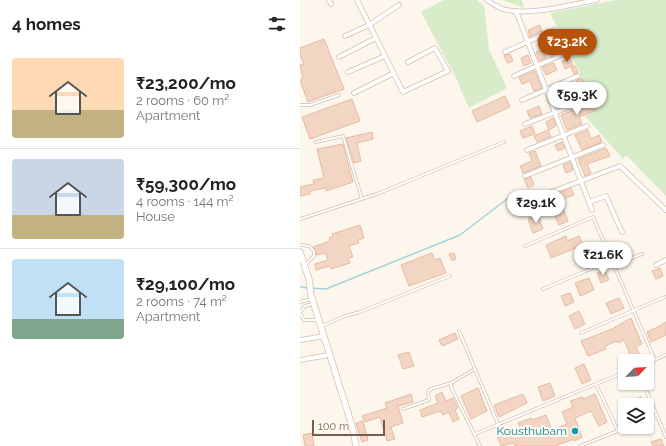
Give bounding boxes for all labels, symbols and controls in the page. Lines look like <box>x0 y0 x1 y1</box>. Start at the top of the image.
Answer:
icon: filters <box>266 13 288 35</box>
text: 4 homes <box>12 14 81 34</box>
pin: ₹23.2K <box>534 29 600 63</box>
text: ₹23.2K <box>547 34 587 49</box>
text: ₹23,200/mo <box>136 73 236 93</box>
icon: home <box>44 74 92 122</box>
pin: ₹59.3K <box>544 82 610 116</box>
text: ₹59.3K <box>557 87 597 102</box>
text: 2 rooms · 60 m² <box>136 93 229 108</box>
text: Apartment <box>136 108 200 123</box>
text: ₹59,300/mo <box>136 174 236 194</box>
icon: home <box>44 175 92 223</box>
pin: ₹29.1K <box>503 190 569 224</box>
text: 4 rooms · 144 m² <box>136 194 234 209</box>
text: ₹29.1K <box>516 195 556 210</box>
text: House <box>136 209 175 224</box>
pin: ₹21.6K <box>570 242 636 276</box>
text: ₹21.6K <box>583 247 623 262</box>
text: ₹29,100/mo <box>136 274 235 294</box>
icon: home <box>44 275 92 323</box>
text: 2 rooms · 74 m² <box>136 294 227 309</box>
text: Apartment <box>136 309 200 324</box>
north arrow <box>618 354 654 390</box>
map controls <box>618 354 654 434</box>
button: layers <box>618 398 654 434</box>
scale bar <box>312 418 385 437</box>
text: 100 m <box>318 420 349 433</box>
place label: Kousthubam <box>496 424 567 438</box>
marker: Kousthubam <box>570 426 580 436</box>

